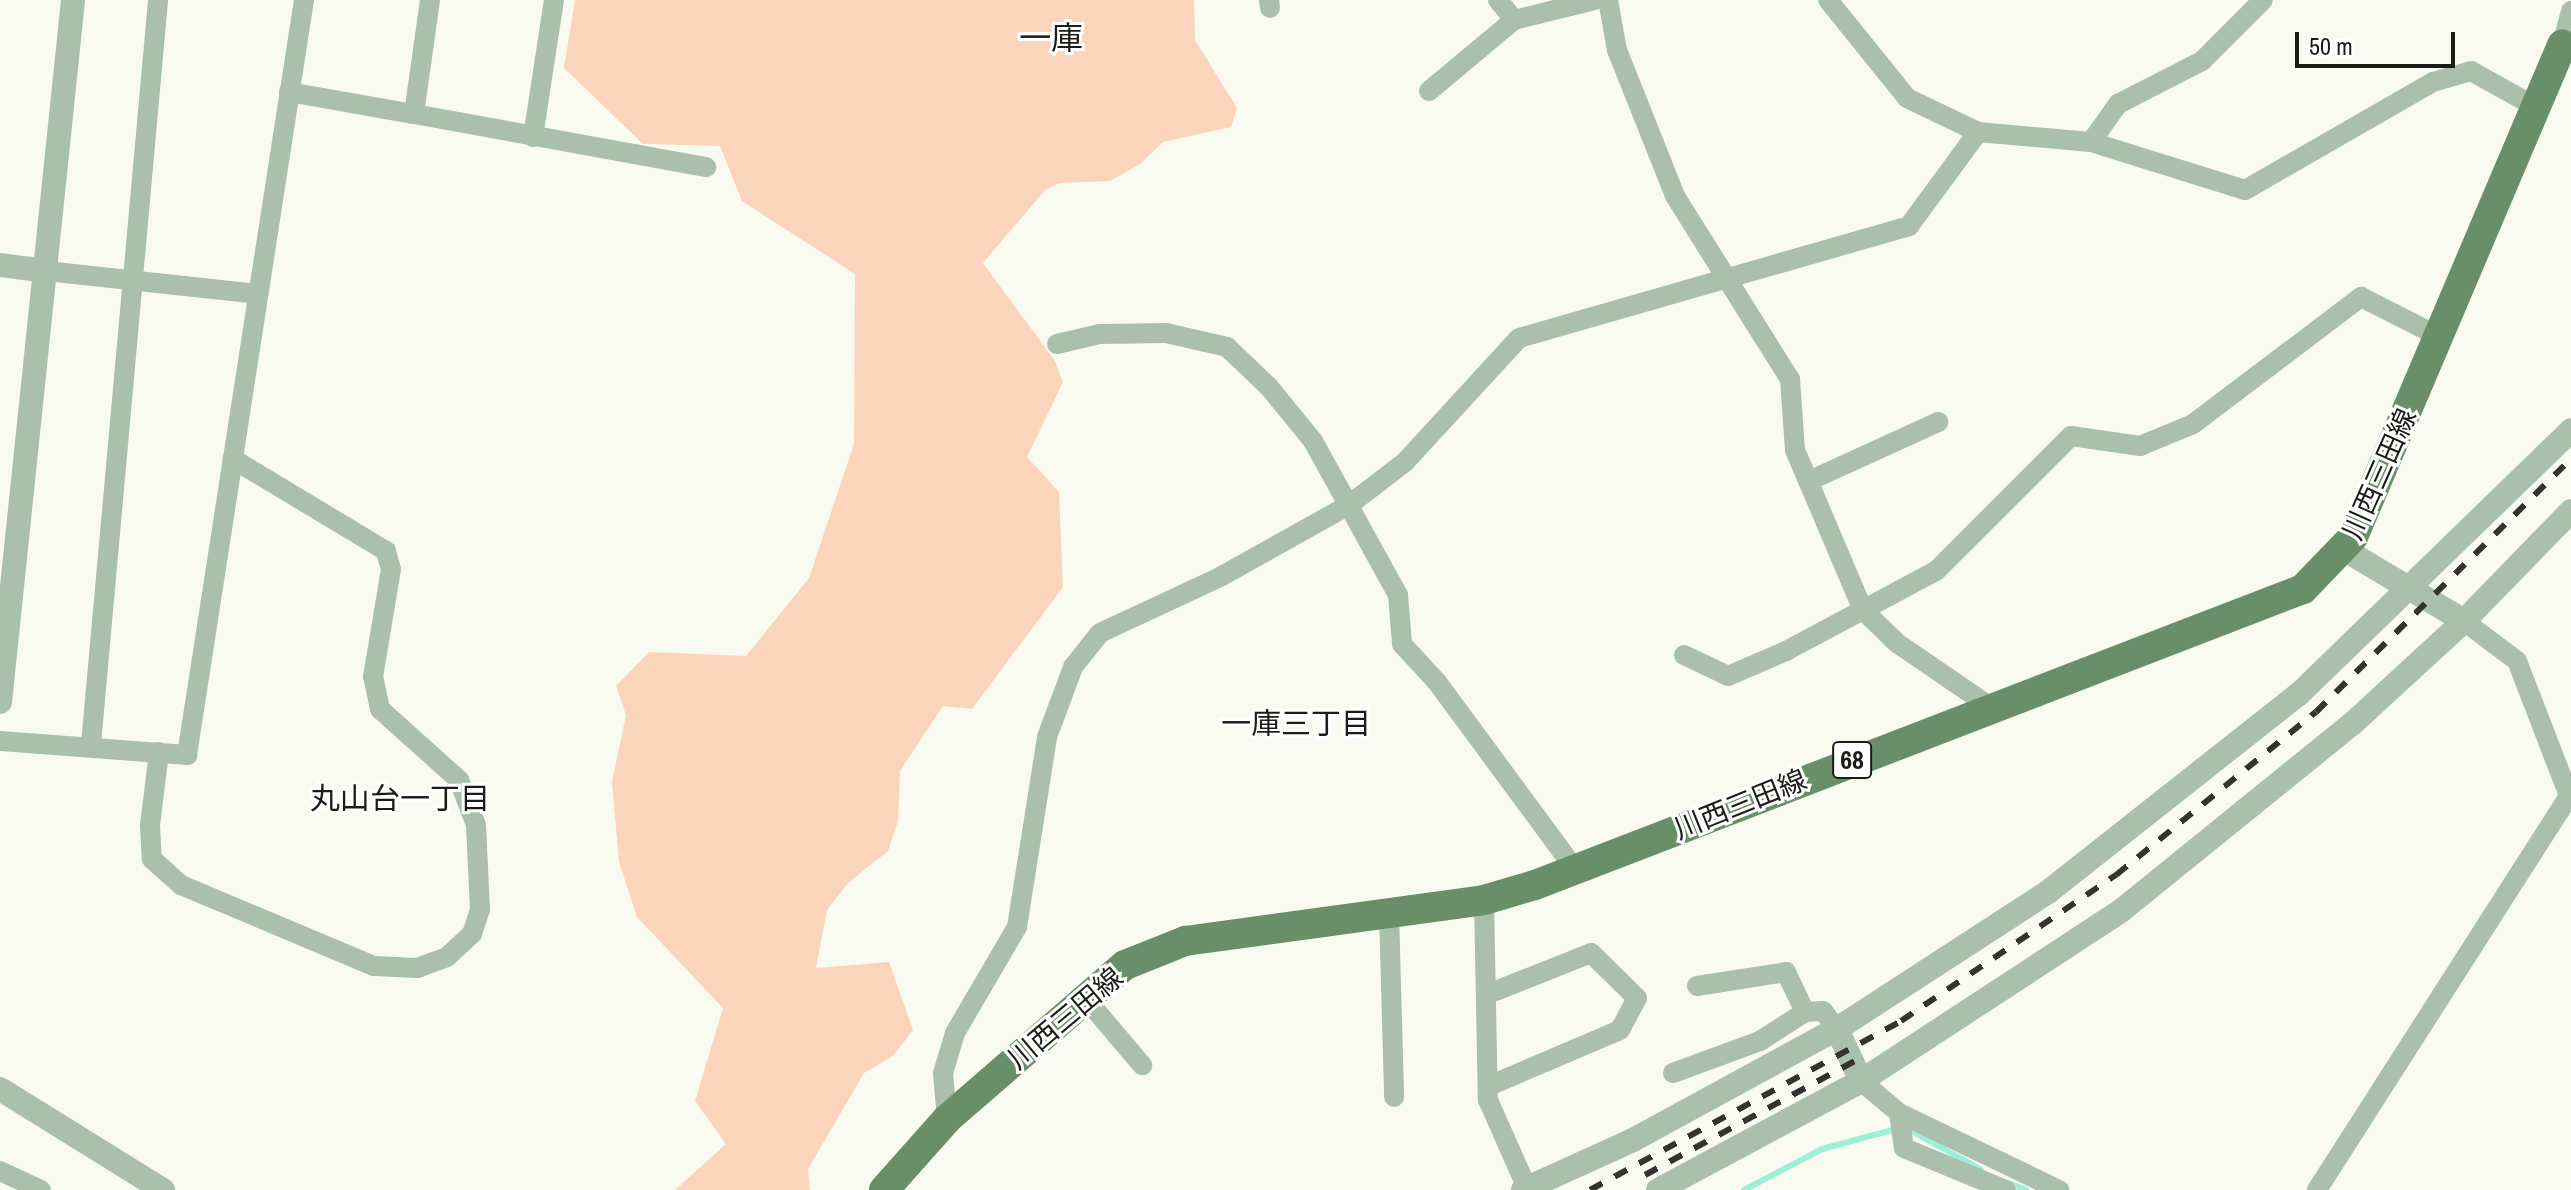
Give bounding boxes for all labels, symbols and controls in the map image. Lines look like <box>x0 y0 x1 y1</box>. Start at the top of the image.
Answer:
scale bar <box>2299 16 2459 66</box>
district label: 一庫 <box>1019 19 1083 57</box>
text: 50 m <box>2309 30 2353 62</box>
street label: 川西三田線 <box>2335 403 2423 545</box>
district label: 一庫三丁目 <box>1221 705 1371 741</box>
road number: 68 <box>1832 738 1872 782</box>
street label: 川西三田線 <box>1669 762 1811 846</box>
district label: 丸山台一丁目 <box>310 780 490 816</box>
street label: 川西三田線 <box>1001 960 1129 1076</box>

